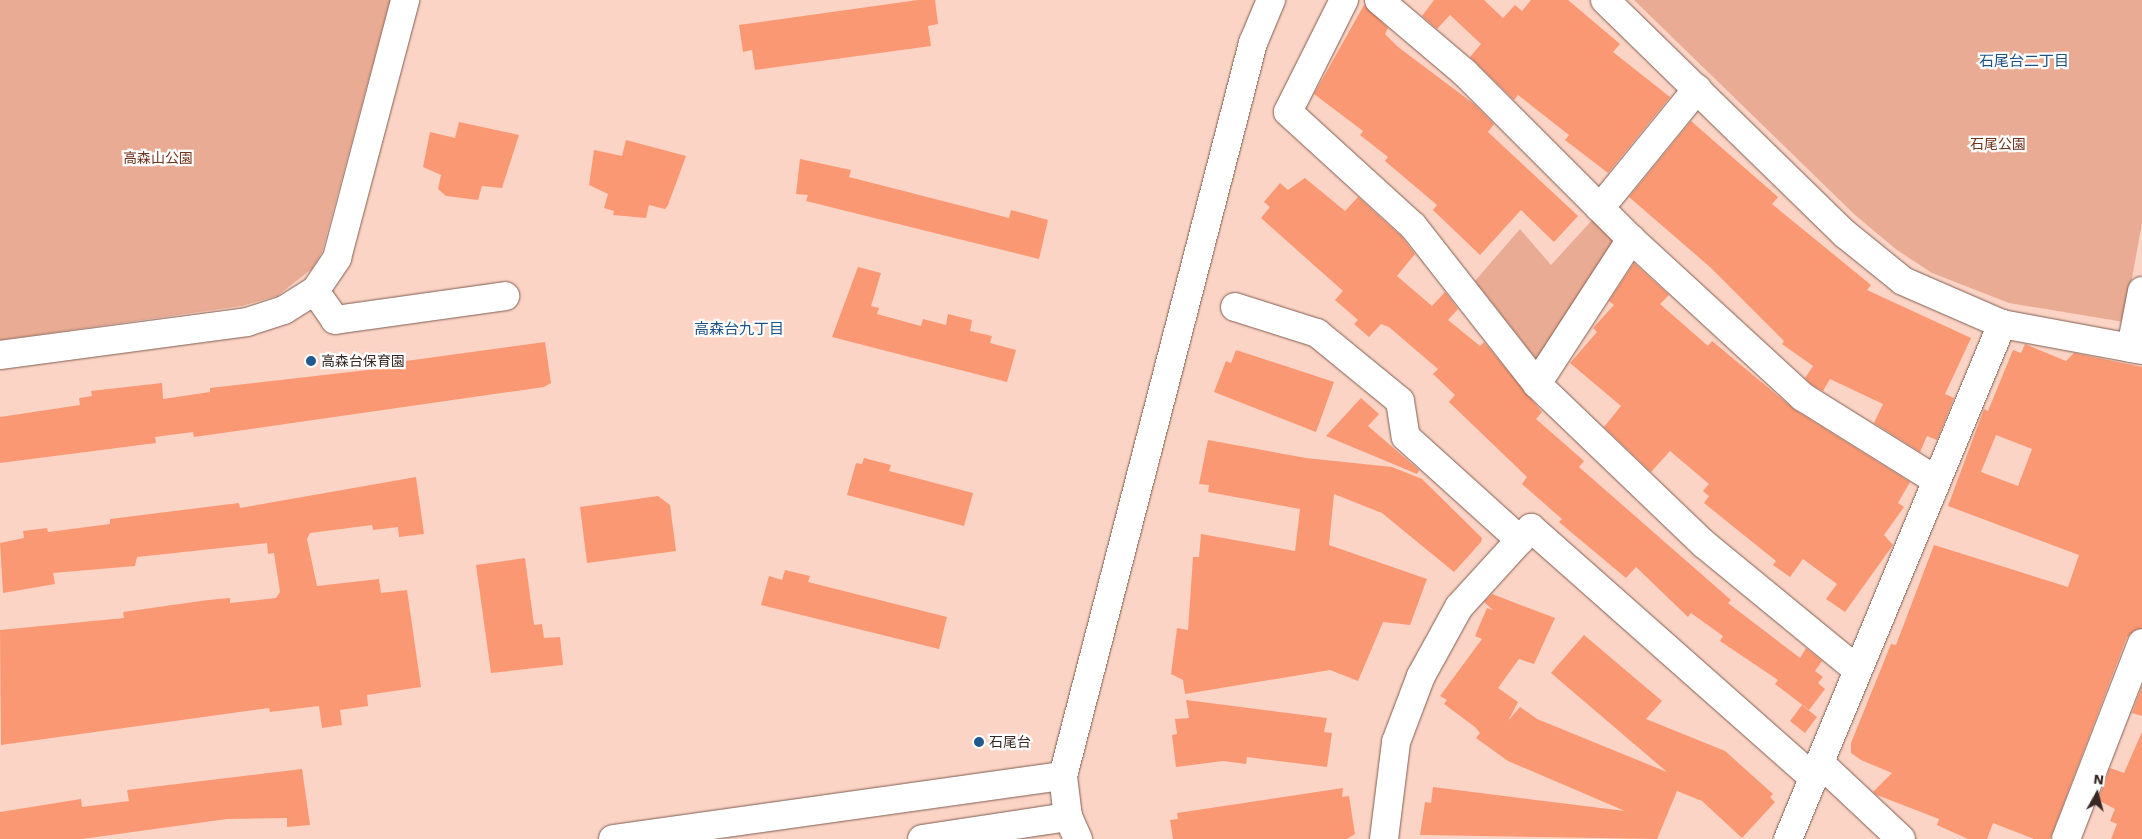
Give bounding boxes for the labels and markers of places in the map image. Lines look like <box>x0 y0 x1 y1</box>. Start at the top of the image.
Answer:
place label: 高森台保育園 <box>321 353 405 369</box>
marker: 高森台保育園 <box>305 355 317 367</box>
place label: 石尾台 <box>989 734 1031 750</box>
marker: 石尾台 <box>973 736 985 748</box>

